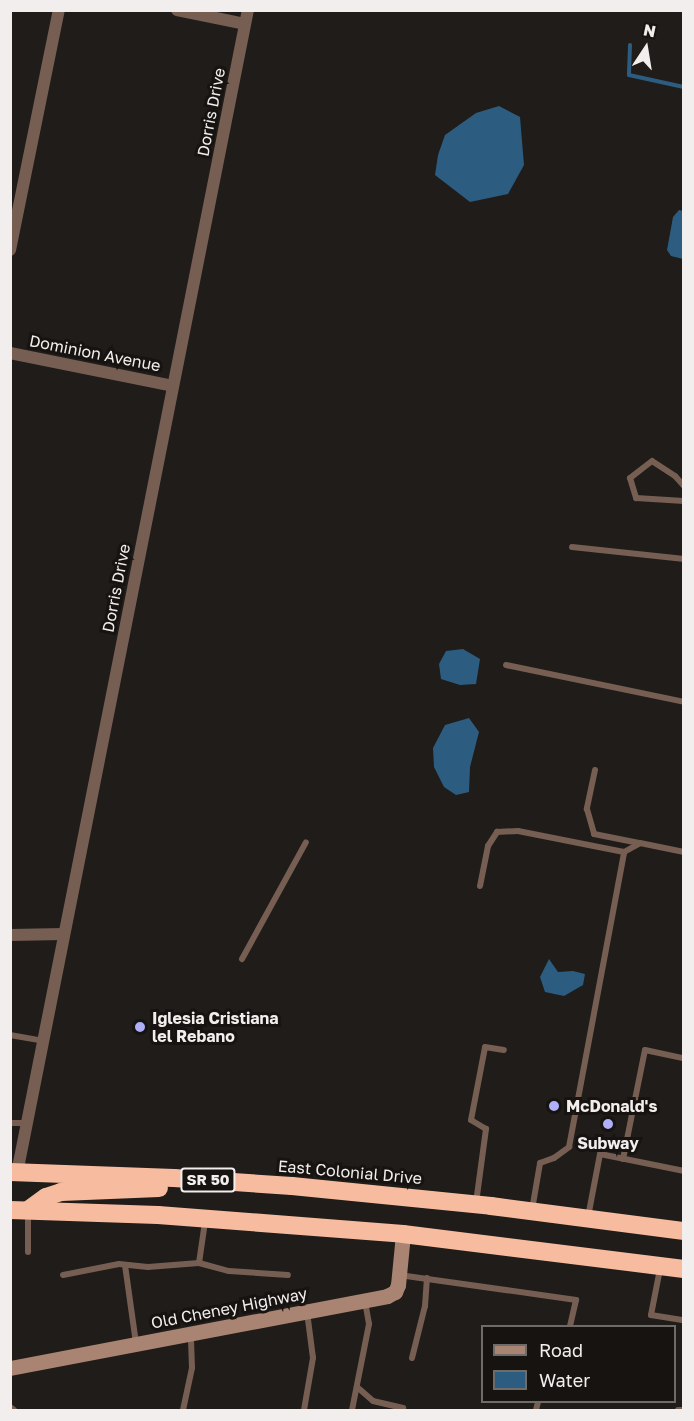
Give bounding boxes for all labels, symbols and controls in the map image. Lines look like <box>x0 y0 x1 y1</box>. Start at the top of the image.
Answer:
north arrow <box>616 18 676 78</box>
text: N <box>642 19 658 41</box>
street label: Dorris Drive <box>193 66 229 158</box>
street label: Dominion Avenue <box>28 331 162 375</box>
street label: Dorris Drive <box>98 542 134 634</box>
place label: Iglesia Cristiana lel Rebano <box>152 1008 279 1046</box>
marker: Iglesia Cristiana lel Rebano <box>133 1020 147 1034</box>
place label: McDonald's <box>566 1096 657 1116</box>
marker: McDonald's <box>547 1099 561 1113</box>
marker: Subway <box>601 1117 615 1131</box>
place label: Subway <box>577 1133 639 1153</box>
street label: East Colonial Drive <box>277 1156 423 1188</box>
road number: SR 50 <box>180 1168 236 1192</box>
street label: Old Cheney Highway <box>149 1283 309 1333</box>
legend <box>481 1325 676 1403</box>
text: Road <box>539 1339 583 1361</box>
text: Water <box>539 1369 590 1391</box>

